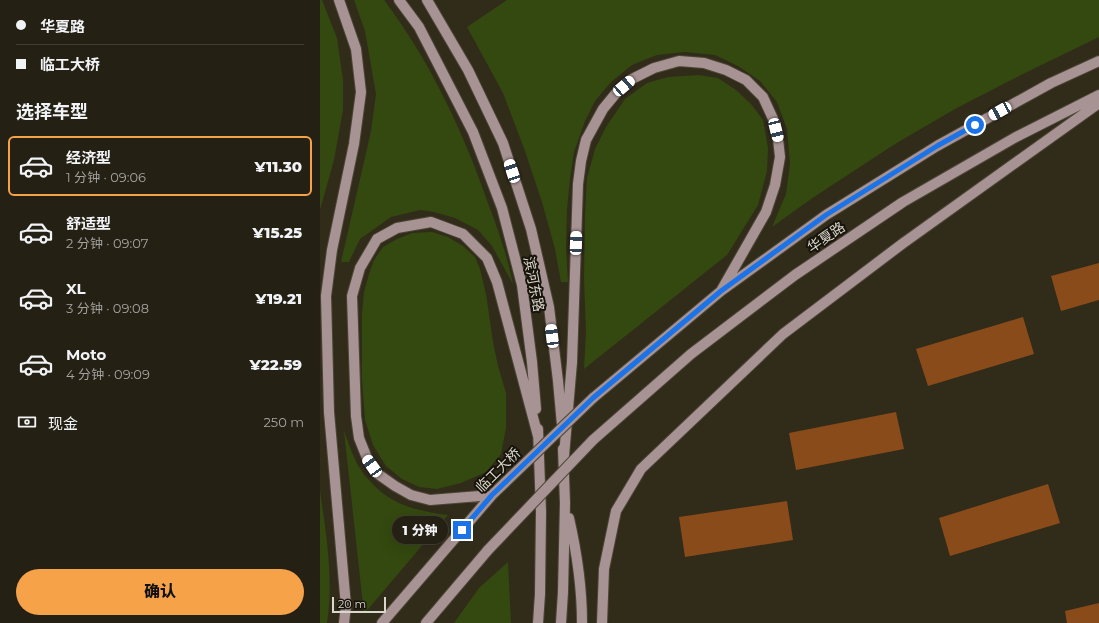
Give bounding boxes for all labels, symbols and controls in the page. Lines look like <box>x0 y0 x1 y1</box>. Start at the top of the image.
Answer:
text: 华夏路 <box>40 17 85 36</box>
text: 临工大桥 <box>40 55 100 74</box>
car <box>611 74 637 98</box>
car <box>987 100 1013 122</box>
text: 选择车型 <box>16 101 88 123</box>
route start <box>966 116 984 134</box>
car <box>767 117 785 143</box>
icon: car <box>18 148 54 184</box>
text: 经济型 <box>66 148 111 167</box>
text: ¥11.30 <box>254 157 302 176</box>
car <box>503 158 521 184</box>
text: 1 分钟 · 09:06 <box>66 169 146 185</box>
icon: car <box>18 214 54 250</box>
text: 舒适型 <box>66 214 111 233</box>
street label: 华夏路 <box>804 218 848 256</box>
text: ¥15.25 <box>253 223 302 242</box>
car <box>570 231 582 255</box>
text: 2 分钟 · 09:07 <box>66 235 148 251</box>
street label: 滨河东路 <box>520 255 548 313</box>
text: XL <box>66 279 85 298</box>
icon: car <box>18 280 54 316</box>
text: ¥19.21 <box>255 289 302 308</box>
text: 3 分钟 · 09:08 <box>66 300 149 316</box>
car <box>545 323 559 349</box>
text: Moto <box>66 345 106 364</box>
icon: car <box>18 346 54 382</box>
text: ¥22.59 <box>249 355 302 374</box>
text: 4 分钟 · 09:09 <box>66 366 150 382</box>
icon: cash <box>16 411 38 433</box>
text: 现金 <box>48 414 78 433</box>
text: 250 m <box>263 414 304 430</box>
street label: 临工大桥 <box>472 444 524 496</box>
car <box>360 453 384 479</box>
callout: 1 分钟 <box>392 516 448 544</box>
route end <box>453 521 471 539</box>
text: 1 分钟 <box>402 522 438 538</box>
button: 确认 <box>16 569 304 615</box>
scale bar <box>332 595 386 614</box>
text: 20 m <box>338 597 366 611</box>

